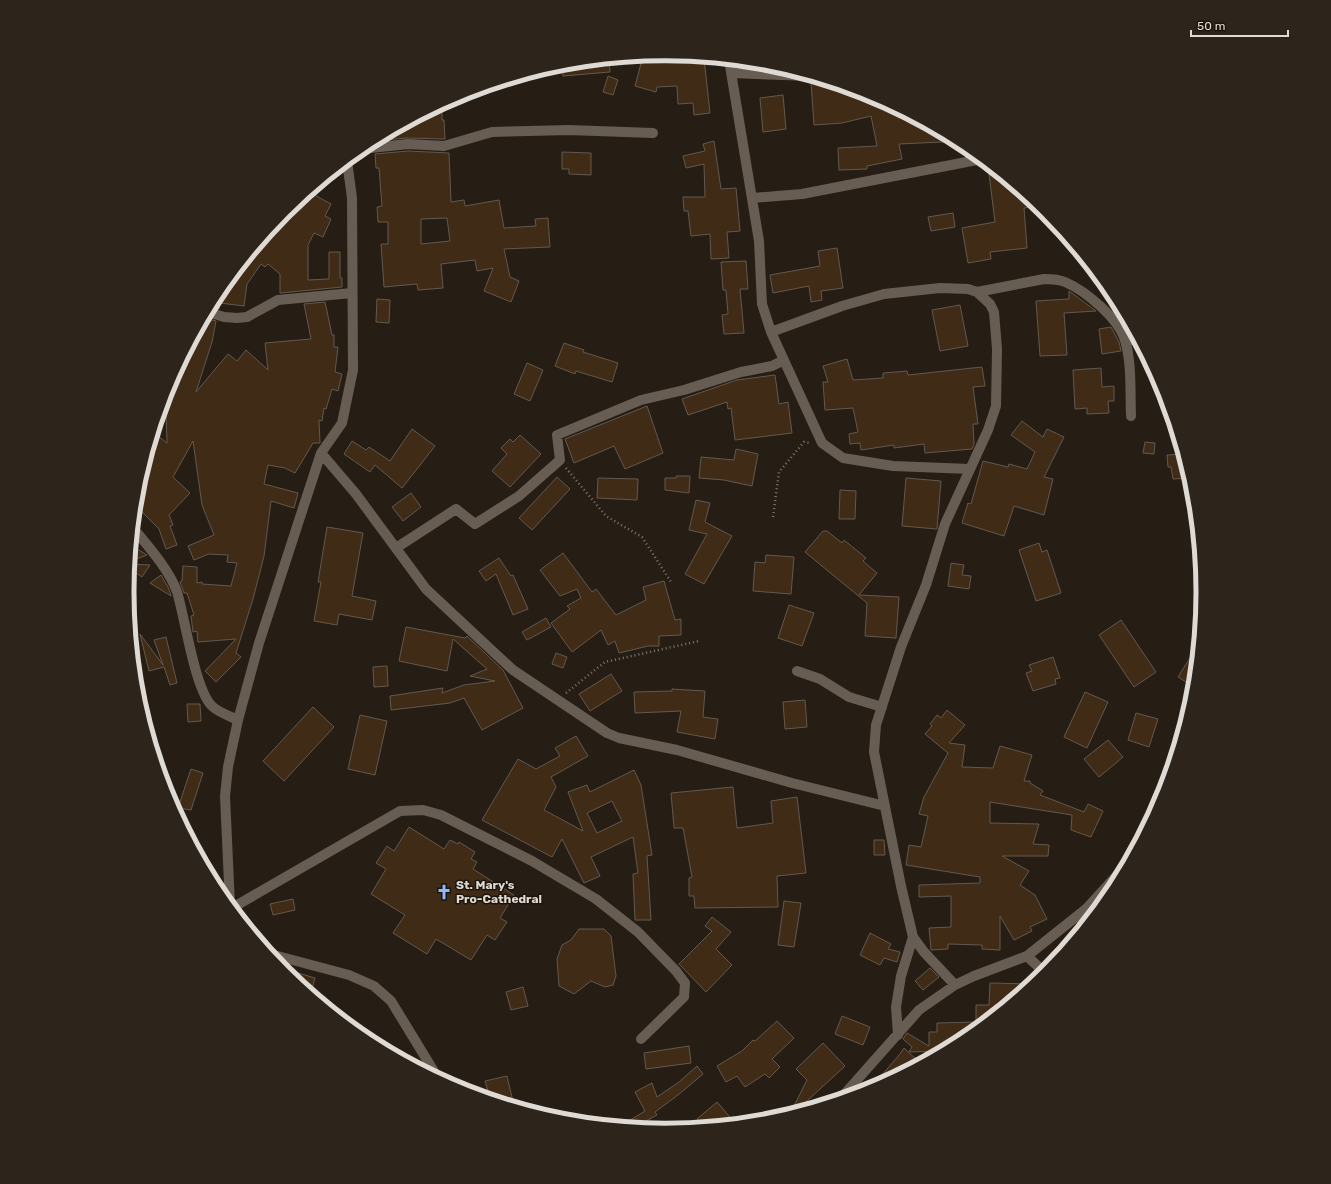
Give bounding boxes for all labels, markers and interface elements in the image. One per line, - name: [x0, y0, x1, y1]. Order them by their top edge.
- scale bar: [1191, 12, 1288, 38]
- text: 50 m: [1197, 19, 1225, 33]
- place label: St. Mary's Pro-Cathedral: [456, 878, 542, 906]
- church icon: St. Mary's Pro-Cathedral: [435, 883, 453, 901]

